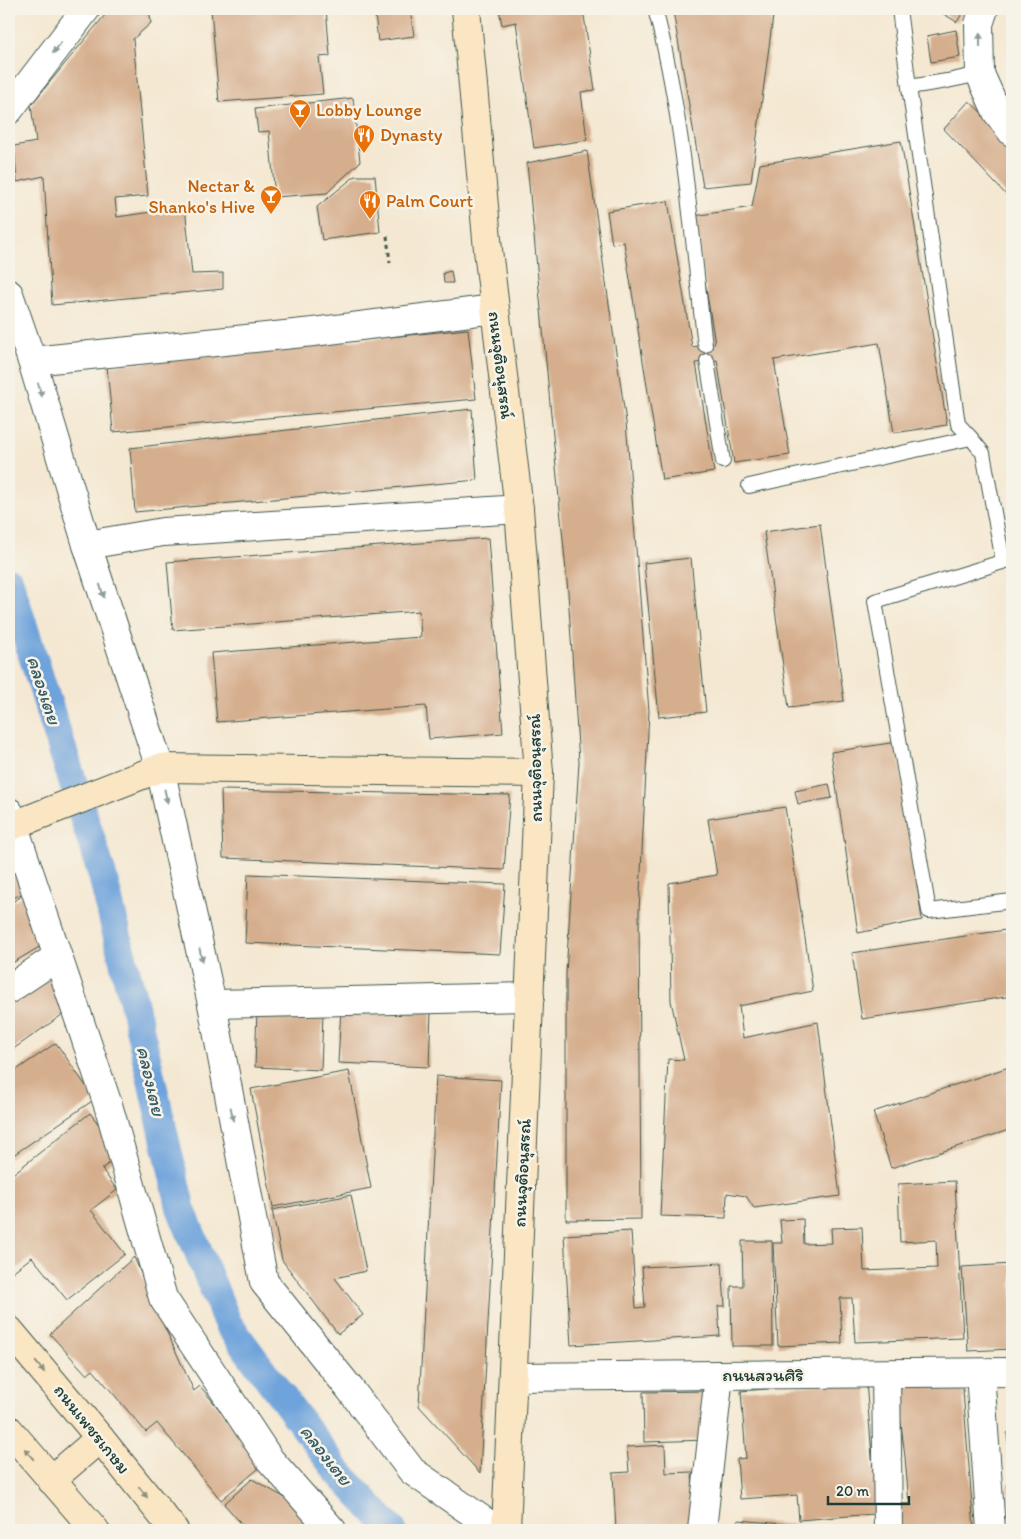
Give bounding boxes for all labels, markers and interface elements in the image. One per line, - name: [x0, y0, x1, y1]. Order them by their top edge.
- one-way arrow: [975, 32, 983, 48]
- one-way arrow: [51, 41, 62, 54]
- bar icon: Lobby Lounge: [288, 98, 312, 129]
- place label: Lobby Lounge: [316, 99, 422, 121]
- restaurant icon: Dynasty: [352, 123, 376, 154]
- place label: Dynasty: [380, 124, 443, 146]
- place label: Nectar & Shanko's Hive: [148, 175, 255, 218]
- bar icon: Nectar & Shanko's Hive: [259, 184, 283, 215]
- restaurant icon: Palm Court: [358, 189, 382, 220]
- place label: Palm Court: [386, 190, 474, 212]
- street label: ถนนจุติอนุสรณ์: [483, 310, 519, 420]
- one-way arrow: [37, 383, 45, 398]
- one-way arrow: [99, 584, 107, 599]
- water label: คลองเตย: [22, 653, 66, 728]
- street label: ถนนจุติอนุสรณ์: [523, 714, 547, 822]
- one-way arrow: [162, 789, 170, 804]
- one-way arrow: [197, 947, 205, 963]
- water label: คลองเตย: [132, 1044, 170, 1119]
- one-way arrow: [229, 1107, 237, 1123]
- street label: ถนนจุติอนุสรณ์: [508, 1118, 536, 1228]
- one-way arrow: [35, 1360, 46, 1373]
- street label: ถนนสวนศิริ: [722, 1364, 804, 1386]
- street label: ถนนเพชรเกษม: [49, 1380, 135, 1478]
- water label: คลองเตย: [295, 1420, 358, 1491]
- one-way arrow: [23, 1448, 34, 1461]
- scale bar: [828, 1474, 910, 1506]
- text: 20 m: [836, 1482, 870, 1500]
- one-way arrow: [138, 1486, 149, 1499]

